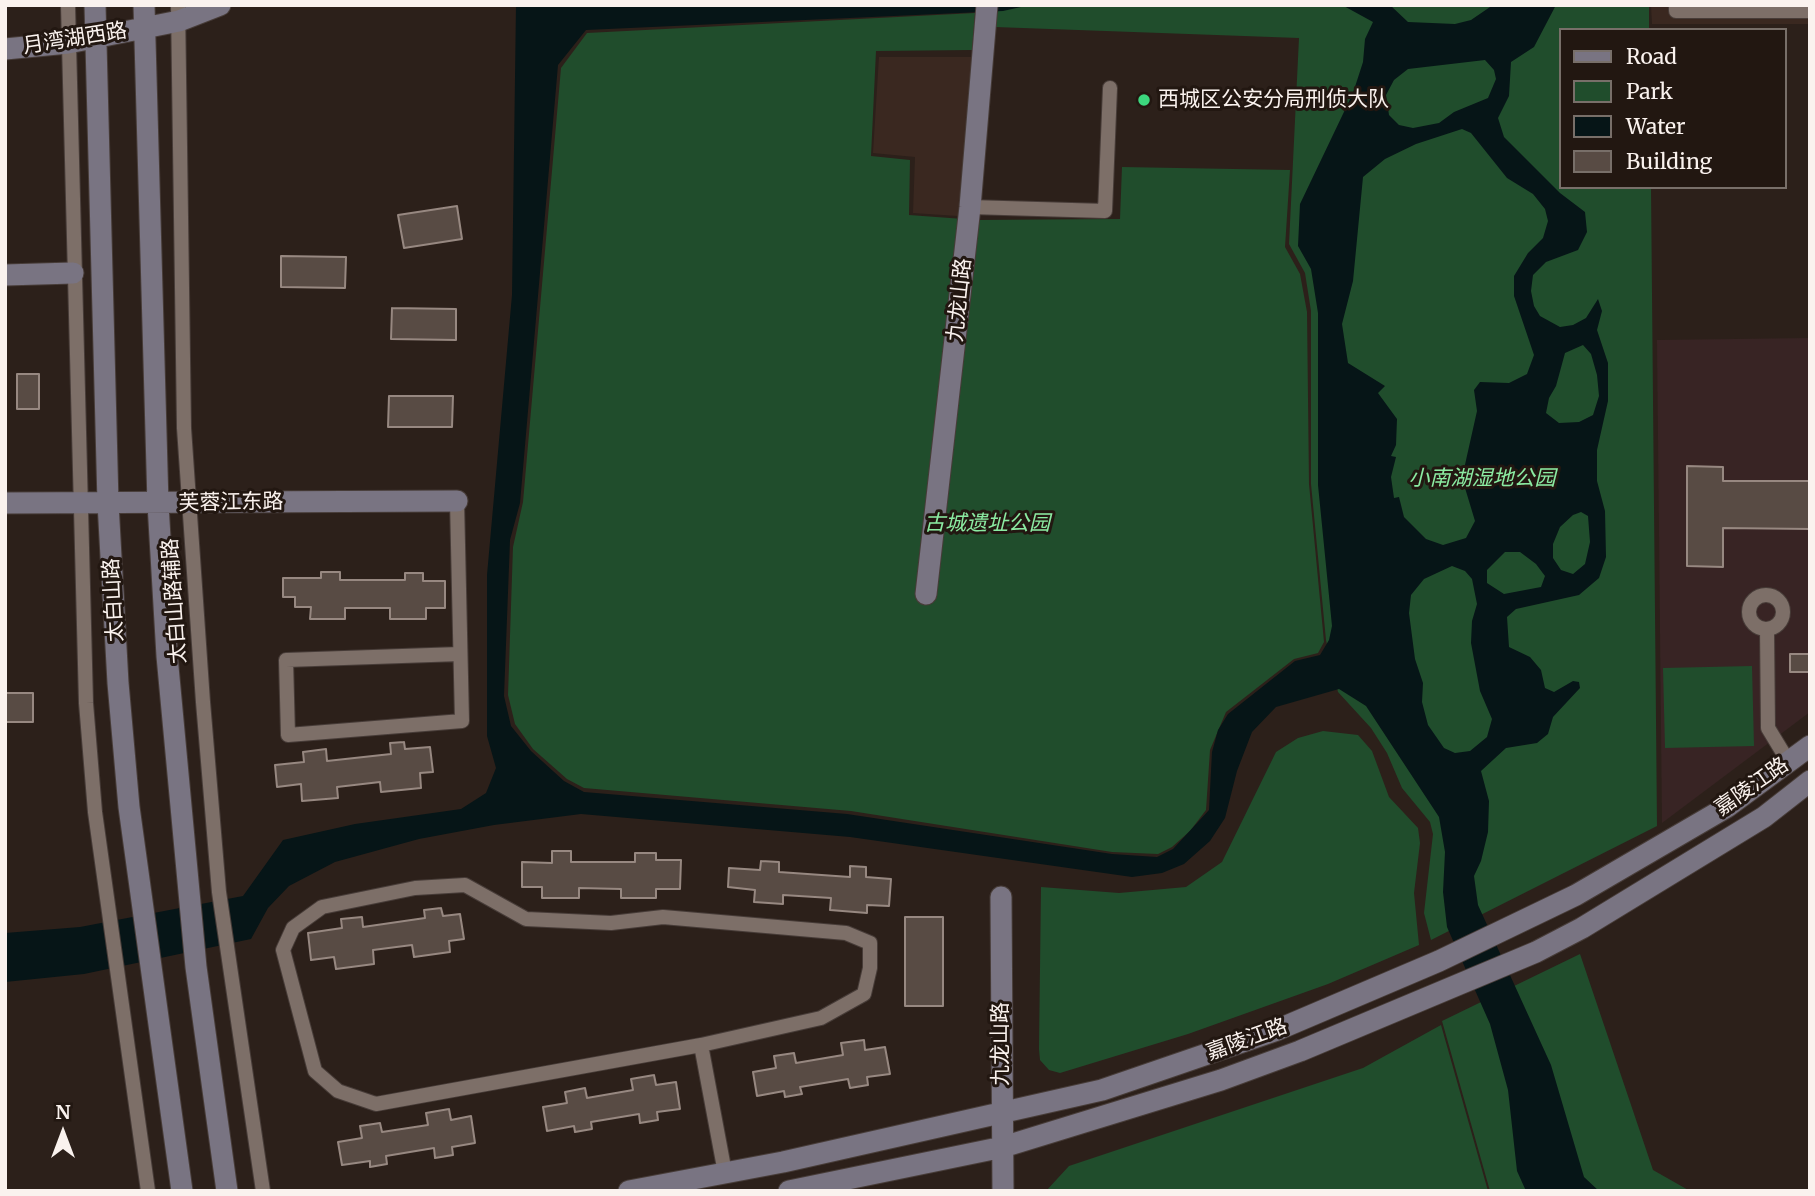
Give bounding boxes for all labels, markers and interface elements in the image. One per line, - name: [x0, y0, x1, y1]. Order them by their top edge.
- street label: 月湾湖西路: [21, 18, 129, 60]
- legend: [1560, 28, 1787, 189]
- text: Road: [1626, 43, 1677, 70]
- text: Park: [1626, 78, 1673, 105]
- place label: 西城区公安分局刑侦大队: [1158, 87, 1389, 113]
- marker: 西城区公安分局刑侦大队: [1136, 92, 1152, 108]
- text: Water: [1626, 113, 1685, 140]
- text: Building: [1626, 148, 1712, 175]
- street label: 九龙山路: [943, 257, 977, 343]
- park label: 小南湖湿地公园: [1409, 466, 1555, 492]
- street label: 芙蓉江东路: [178, 489, 284, 517]
- park label: 古城遗址公园: [924, 511, 1050, 537]
- street label: 太白山路辅路: [158, 537, 192, 665]
- street label: 太白山路: [99, 557, 129, 643]
- street label: 嘉陵江路: [1710, 753, 1794, 821]
- street label: 九龙山路: [988, 1002, 1014, 1086]
- street label: 嘉陵江路: [1203, 1014, 1291, 1066]
- north arrow: [28, 1098, 98, 1168]
- text: N: [55, 1100, 71, 1124]

